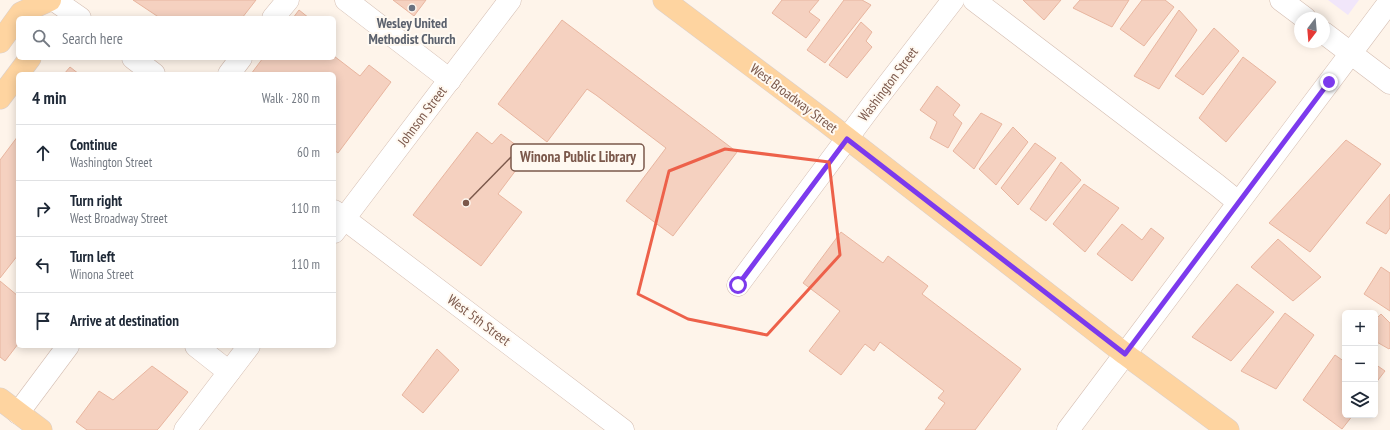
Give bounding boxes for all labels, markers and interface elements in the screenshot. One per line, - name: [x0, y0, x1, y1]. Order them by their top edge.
- marker: Wesley United Methodist Church: [407, 3, 417, 13]
- north arrow: [1294, 12, 1330, 48]
- place label: Wesley United Methodist Church: [368, 14, 456, 48]
- search box: [16, 16, 336, 60]
- icon: search: [30, 27, 52, 49]
- text: Search here: [62, 29, 123, 48]
- street label: Washington Street: [854, 43, 922, 125]
- street label: West Broadway Street: [747, 59, 841, 137]
- route end: [1320, 73, 1338, 91]
- street label: Johnson Street: [393, 82, 451, 150]
- text: 4 min: [32, 87, 66, 109]
- text: Walk · 280 m: [262, 90, 320, 107]
- text: Continue: [70, 135, 117, 154]
- icon: ahead: [32, 142, 54, 164]
- text: 60 m: [297, 144, 320, 161]
- callout: Winona Public Library: [511, 144, 644, 171]
- text: Winona Public Library: [519, 147, 637, 166]
- text: Washington Street: [70, 154, 152, 171]
- text: Turn right: [70, 191, 122, 210]
- icon: right: [32, 198, 54, 220]
- text: 110 m: [291, 200, 320, 217]
- text: West Broadway Street: [70, 210, 168, 227]
- text: Turn left: [70, 247, 115, 266]
- icon: left: [32, 254, 54, 276]
- text: 110 m: [291, 256, 320, 273]
- text: Winona Street: [70, 266, 133, 283]
- route start: [729, 276, 747, 294]
- street label: West 5th Street: [444, 290, 514, 350]
- icon: arrive: [32, 310, 54, 332]
- map controls: [1342, 310, 1378, 418]
- button: +: [1342, 310, 1378, 346]
- text: Arrive at destination: [70, 311, 179, 330]
- button: −: [1342, 346, 1378, 382]
- button: layers: [1342, 382, 1378, 418]

